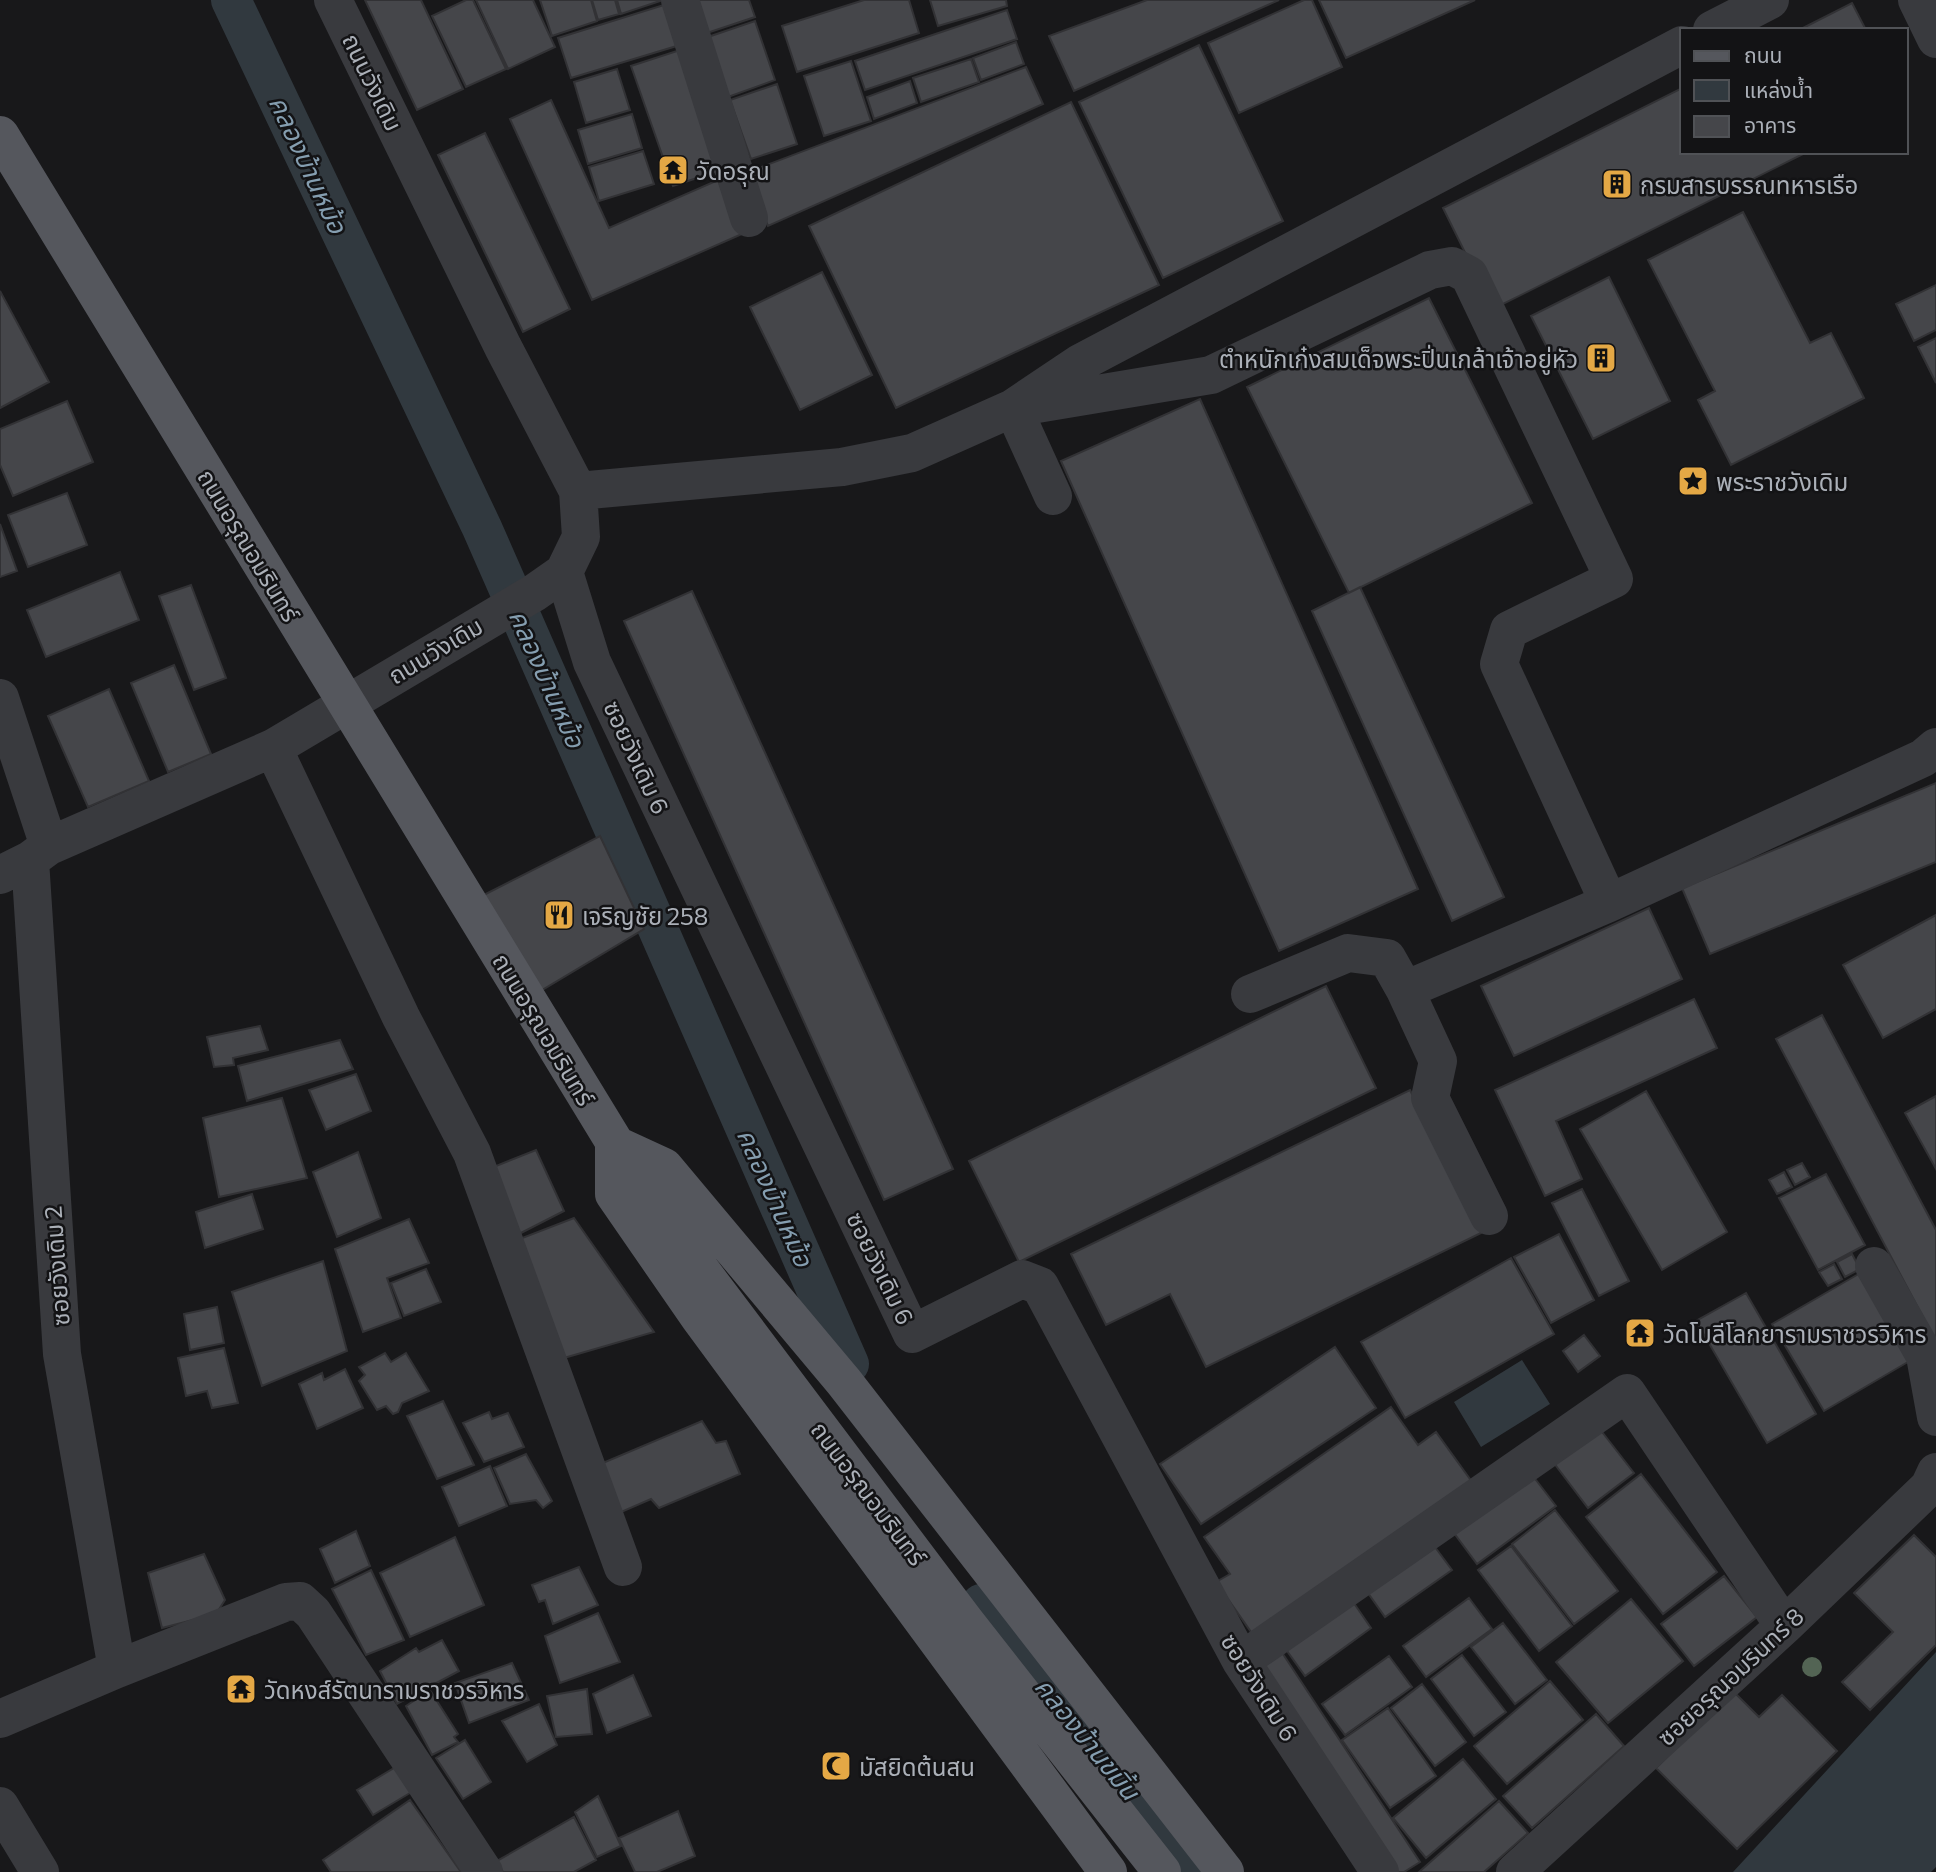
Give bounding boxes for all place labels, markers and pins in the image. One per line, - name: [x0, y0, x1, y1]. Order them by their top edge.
- temple icon: วัดอรุณ: [656, 153, 690, 187]
- place label: วัดอรุณ: [696, 156, 770, 187]
- building icon: กรมสารบรรณทหารเรือ: [1600, 167, 1634, 201]
- place label: กรมสารบรรณทหารเรือ: [1640, 170, 1858, 199]
- building icon: ตำหนักเก๋งสมเด็จพระปิ่นเกล้าเจ้าอยู่หัว: [1584, 341, 1618, 375]
- place label: ตำหนักเก๋งสมเด็จพระปิ่นเกล้าเจ้าอยู่หัว: [1219, 344, 1578, 375]
- place icon: พระราชวังเดิม: [1676, 464, 1710, 498]
- place label: พระราชวังเดิม: [1716, 467, 1848, 496]
- restaurant icon: เจริญชัย 258: [542, 898, 576, 932]
- place label: เจริญชัย 258: [582, 901, 708, 930]
- temple icon: วัดโมลีโลกยารามราชวรวิหาร: [1623, 1316, 1657, 1350]
- place label: วัดโมลีโลกยารามราชวรวิหาร: [1663, 1319, 1926, 1348]
- temple icon: วัดหงส์รัตนารามราชวรวิหาร: [224, 1672, 258, 1706]
- place label: วัดหงส์รัตนารามราชวรวิหาร: [264, 1675, 524, 1704]
- mosque icon: มัสยิดต้นสน: [819, 1749, 853, 1783]
- place label: มัสยิดต้นสน: [859, 1752, 975, 1781]

